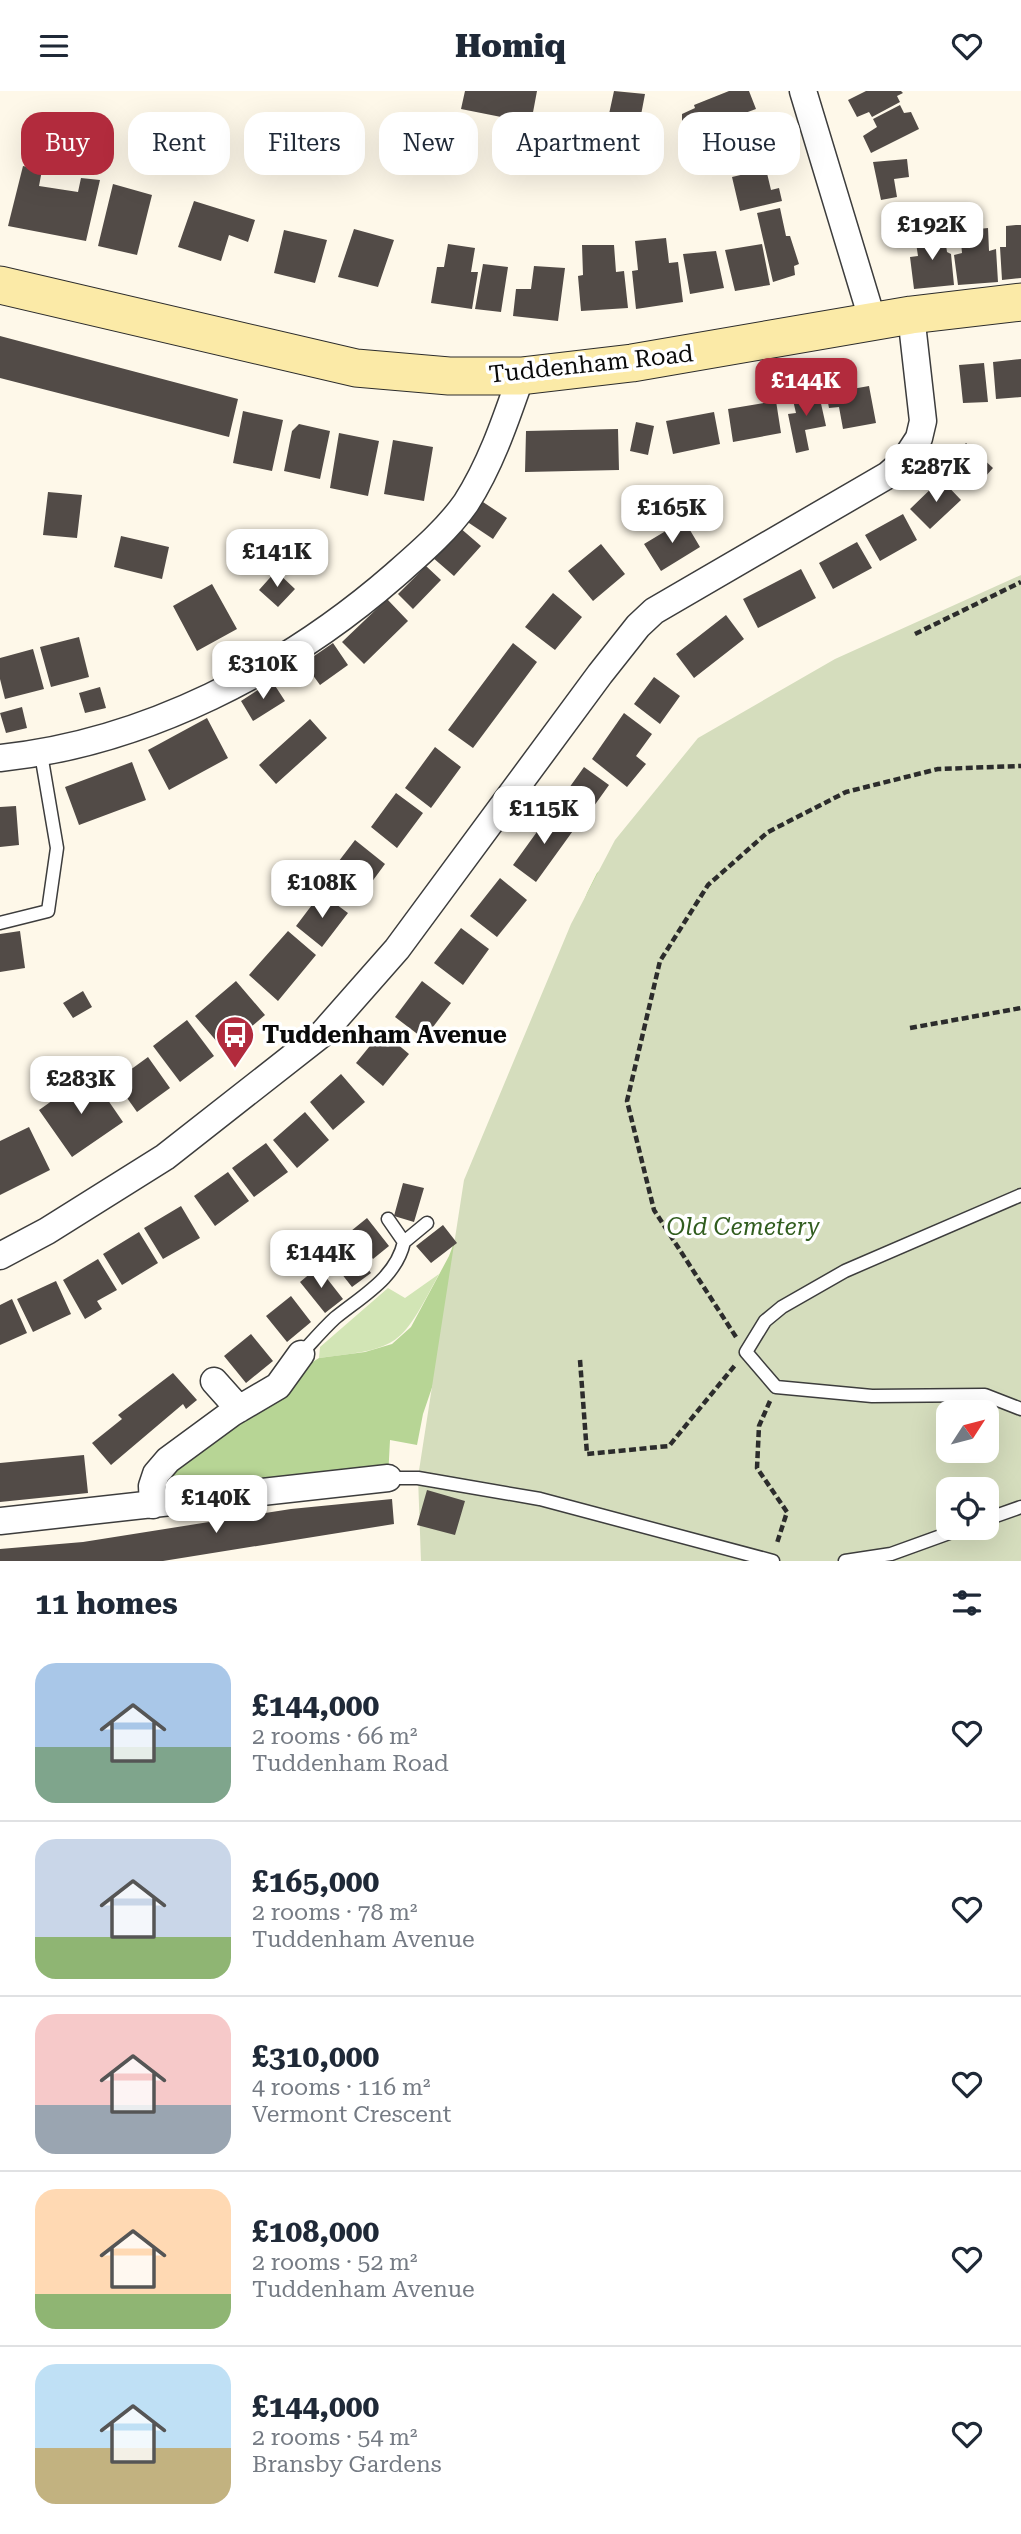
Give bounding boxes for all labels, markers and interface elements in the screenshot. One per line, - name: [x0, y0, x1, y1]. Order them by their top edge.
- icon: menu: [35, 27, 73, 65]
- text: Homiq: [455, 27, 566, 65]
- icon: heart: [948, 27, 986, 65]
- chip: Buy: [21, 112, 114, 175]
- chip: Rent: [128, 112, 230, 175]
- chip: Filters: [244, 112, 365, 175]
- chip: New: [379, 112, 478, 175]
- chip: Apartment: [492, 112, 664, 175]
- chip: House: [678, 112, 800, 175]
- pin: £192K: [883, 202, 981, 262]
- text: £192K: [897, 211, 967, 238]
- street label: Tuddenham Road: [487, 339, 695, 389]
- pin: £144K: [757, 359, 855, 418]
- text: £144K: [771, 367, 841, 394]
- pin: £287K: [887, 445, 985, 504]
- text: £287K: [901, 453, 971, 480]
- pin: £165K: [623, 485, 721, 545]
- text: £165K: [637, 494, 707, 521]
- pin: £141K: [228, 529, 326, 589]
- text: £141K: [242, 538, 312, 565]
- pin: £310K: [214, 641, 312, 701]
- text: £310K: [228, 650, 298, 677]
- pin: £115K: [495, 787, 593, 846]
- text: £115K: [509, 795, 579, 822]
- pin: £108K: [273, 861, 371, 920]
- text: £108K: [287, 869, 357, 896]
- bus stop icon: Tuddenham Avenue: [214, 1014, 256, 1069]
- place label: Tuddenham Avenue: [262, 1021, 507, 1049]
- pin: £283K: [32, 1056, 130, 1116]
- text: £283K: [46, 1065, 116, 1092]
- park label: Old Cemetery: [667, 1213, 820, 1241]
- pin: £144K: [272, 1231, 370, 1290]
- text: £144K: [286, 1239, 356, 1266]
- north arrow: [936, 1400, 999, 1463]
- map controls: [936, 1400, 999, 1540]
- pin: £140K: [167, 1475, 265, 1535]
- button: locate: [936, 1477, 999, 1540]
- text: £140K: [181, 1484, 251, 1511]
- icon: filters: [948, 1584, 986, 1622]
- text: 11 homes: [35, 1586, 178, 1621]
- text: £144,000: [252, 1688, 379, 1723]
- icon: home: [91, 1691, 175, 1775]
- icon: heart: [948, 1714, 986, 1752]
- text: 2 rooms · 66 m²: [252, 1723, 418, 1750]
- text: Tuddenham Road: [252, 1750, 449, 1777]
- text: £165,000: [252, 1864, 379, 1899]
- icon: home: [91, 1867, 175, 1951]
- icon: heart: [948, 1890, 986, 1928]
- text: 2 rooms · 78 m²: [252, 1899, 418, 1926]
- text: Tuddenham Avenue: [252, 1926, 475, 1953]
- text: £310,000: [252, 2039, 379, 2074]
- icon: home: [91, 2042, 175, 2126]
- icon: heart: [948, 2065, 986, 2103]
- text: 4 rooms · 116 m²: [252, 2074, 430, 2101]
- text: Vermont Crescent: [252, 2101, 451, 2128]
- text: £108,000: [252, 2214, 379, 2249]
- icon: home: [91, 2217, 175, 2301]
- icon: heart: [948, 2240, 986, 2278]
- text: 2 rooms · 52 m²: [252, 2249, 418, 2276]
- text: Tuddenham Avenue: [252, 2276, 475, 2303]
- text: £144,000: [252, 2389, 379, 2424]
- icon: home: [91, 2392, 175, 2476]
- icon: heart: [948, 2415, 986, 2453]
- text: 2 rooms · 54 m²: [252, 2424, 418, 2451]
- text: Bransby Gardens: [252, 2451, 442, 2478]

